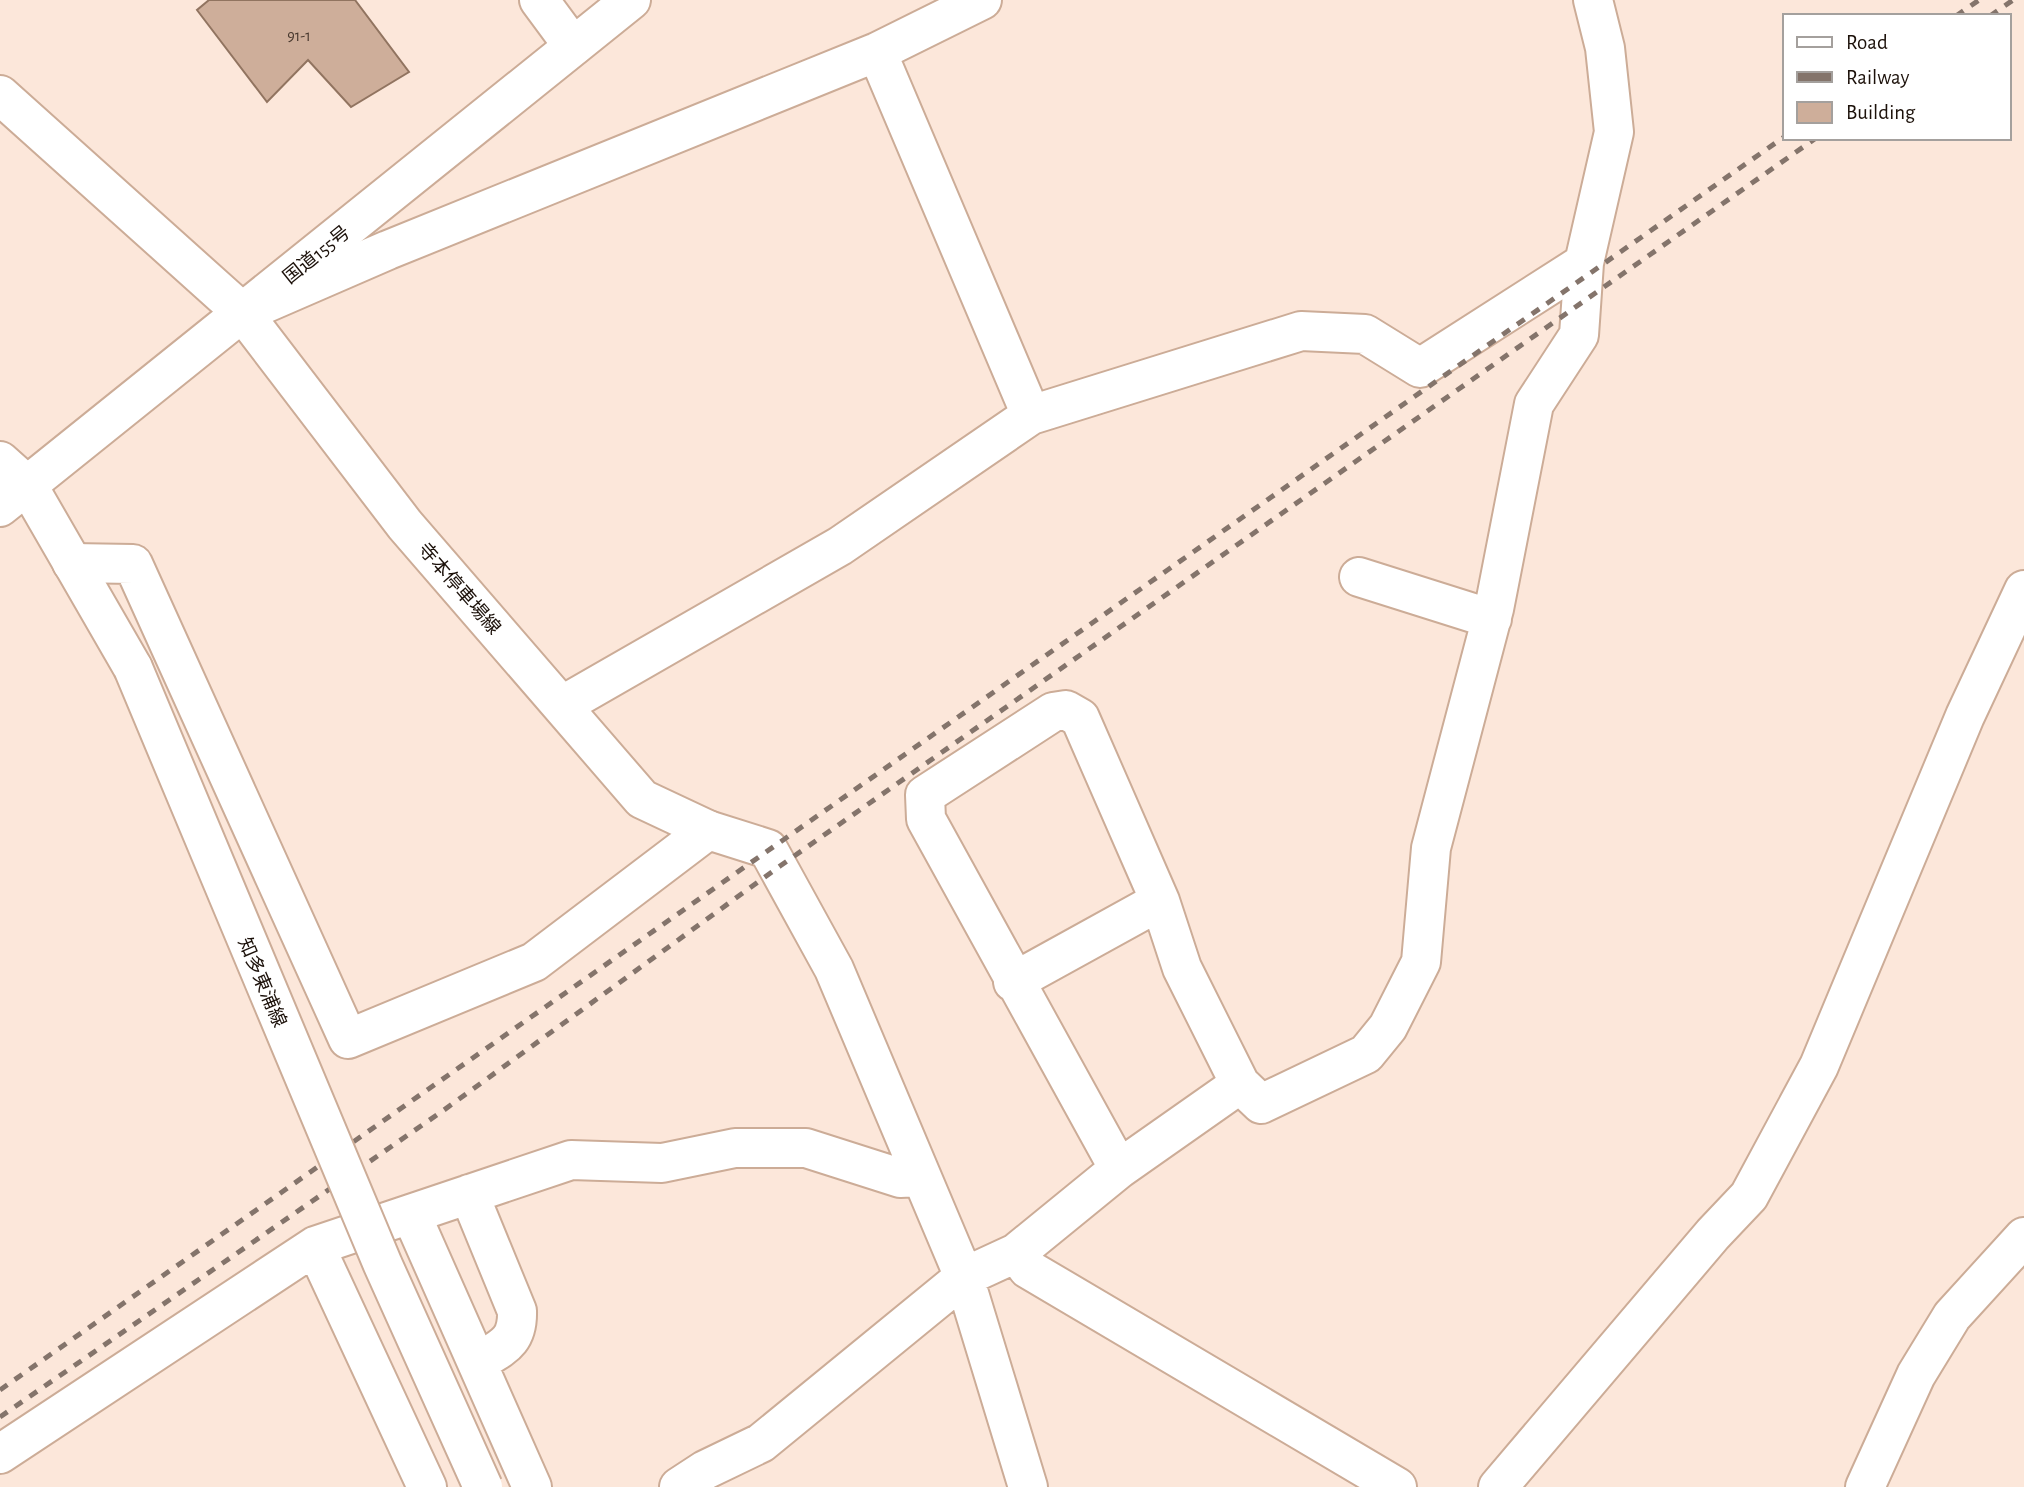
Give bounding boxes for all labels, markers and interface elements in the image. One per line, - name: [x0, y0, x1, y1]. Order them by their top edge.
- legend: [1783, 14, 2010, 140]
- house number: 91-1: [287, 28, 311, 44]
- text: Road: [1846, 32, 1888, 53]
- text: Railway: [1846, 67, 1909, 88]
- text: Building: [1846, 102, 1916, 123]
- street label: 国道155号: [279, 222, 354, 288]
- street label: 寺本停車場線: [414, 539, 504, 638]
- street label: 知多東浦線: [234, 935, 290, 1030]

